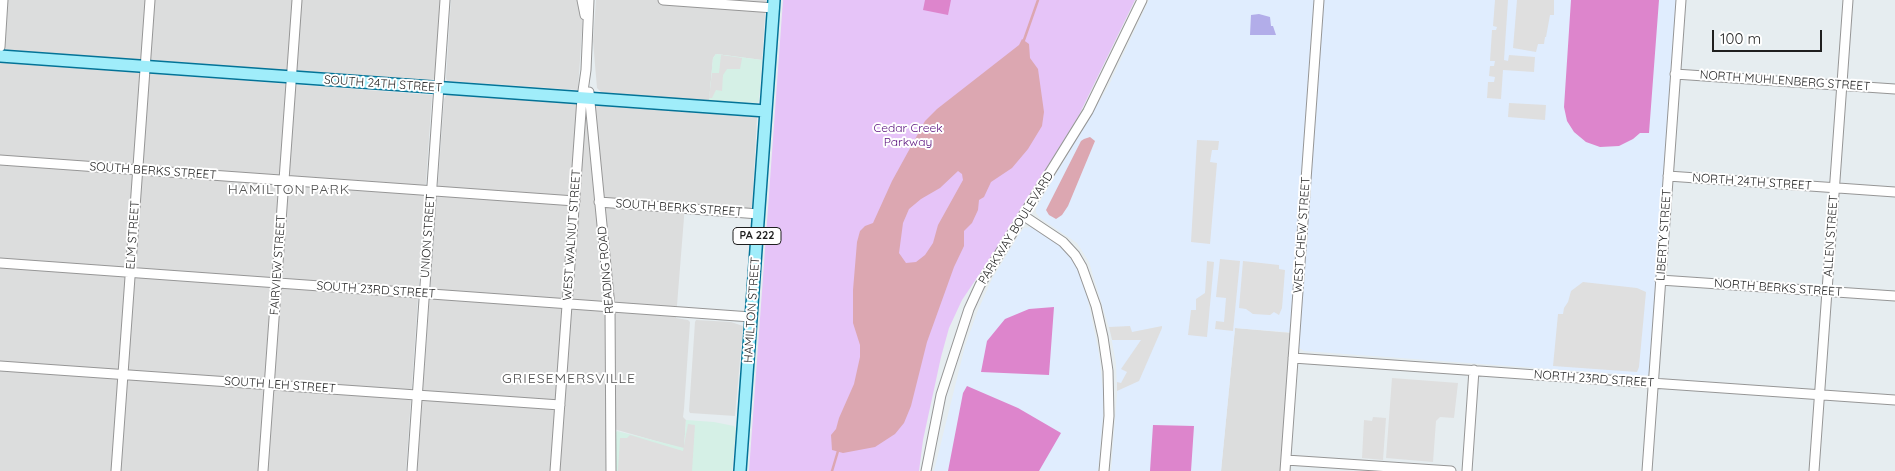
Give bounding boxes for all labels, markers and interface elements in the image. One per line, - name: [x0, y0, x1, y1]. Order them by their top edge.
- scale bar: [1715, 20, 1825, 52]
- text: 100 m: [1720, 29, 1761, 48]
- street label: NORTH MUHLENBERG STREET: [1699, 68, 1871, 94]
- street label: SOUTH 24TH STREET: [323, 73, 443, 95]
- park label: Cedar Creek Parkway: [873, 121, 943, 149]
- street label: SOUTH BERKS STREET: [89, 159, 217, 183]
- street label: WEST WALNUT STREET: [560, 169, 584, 301]
- street label: PARKWAY BOULEVARD: [975, 169, 1057, 287]
- street label: NORTH 24TH STREET: [1692, 171, 1812, 193]
- street label: WEST CHEW STREET: [1291, 176, 1313, 294]
- district label: HAMILTON PARK: [226, 182, 352, 198]
- street label: LIBERTY STREET: [1654, 189, 1674, 281]
- street label: UNION STREET: [418, 193, 438, 279]
- street label: ALLEN STREET: [1821, 194, 1841, 278]
- street label: SOUTH BERKS STREET: [615, 196, 743, 220]
- street label: ELM STREET: [123, 200, 143, 270]
- street label: FAIRVIEW STREET: [267, 214, 289, 316]
- street label: READING ROAD: [595, 226, 617, 314]
- road number: PA 222: [733, 228, 781, 245]
- street label: HAMILTON STREET: [741, 257, 763, 363]
- street label: NORTH BERKS STREET: [1713, 276, 1843, 300]
- street label: SOUTH 23RD STREET: [316, 279, 436, 301]
- street label: NORTH 23RD STREET: [1533, 368, 1655, 390]
- district label: GRIESEMERSVILLE: [500, 371, 638, 387]
- street label: SOUTH LEH STREET: [224, 374, 336, 396]

